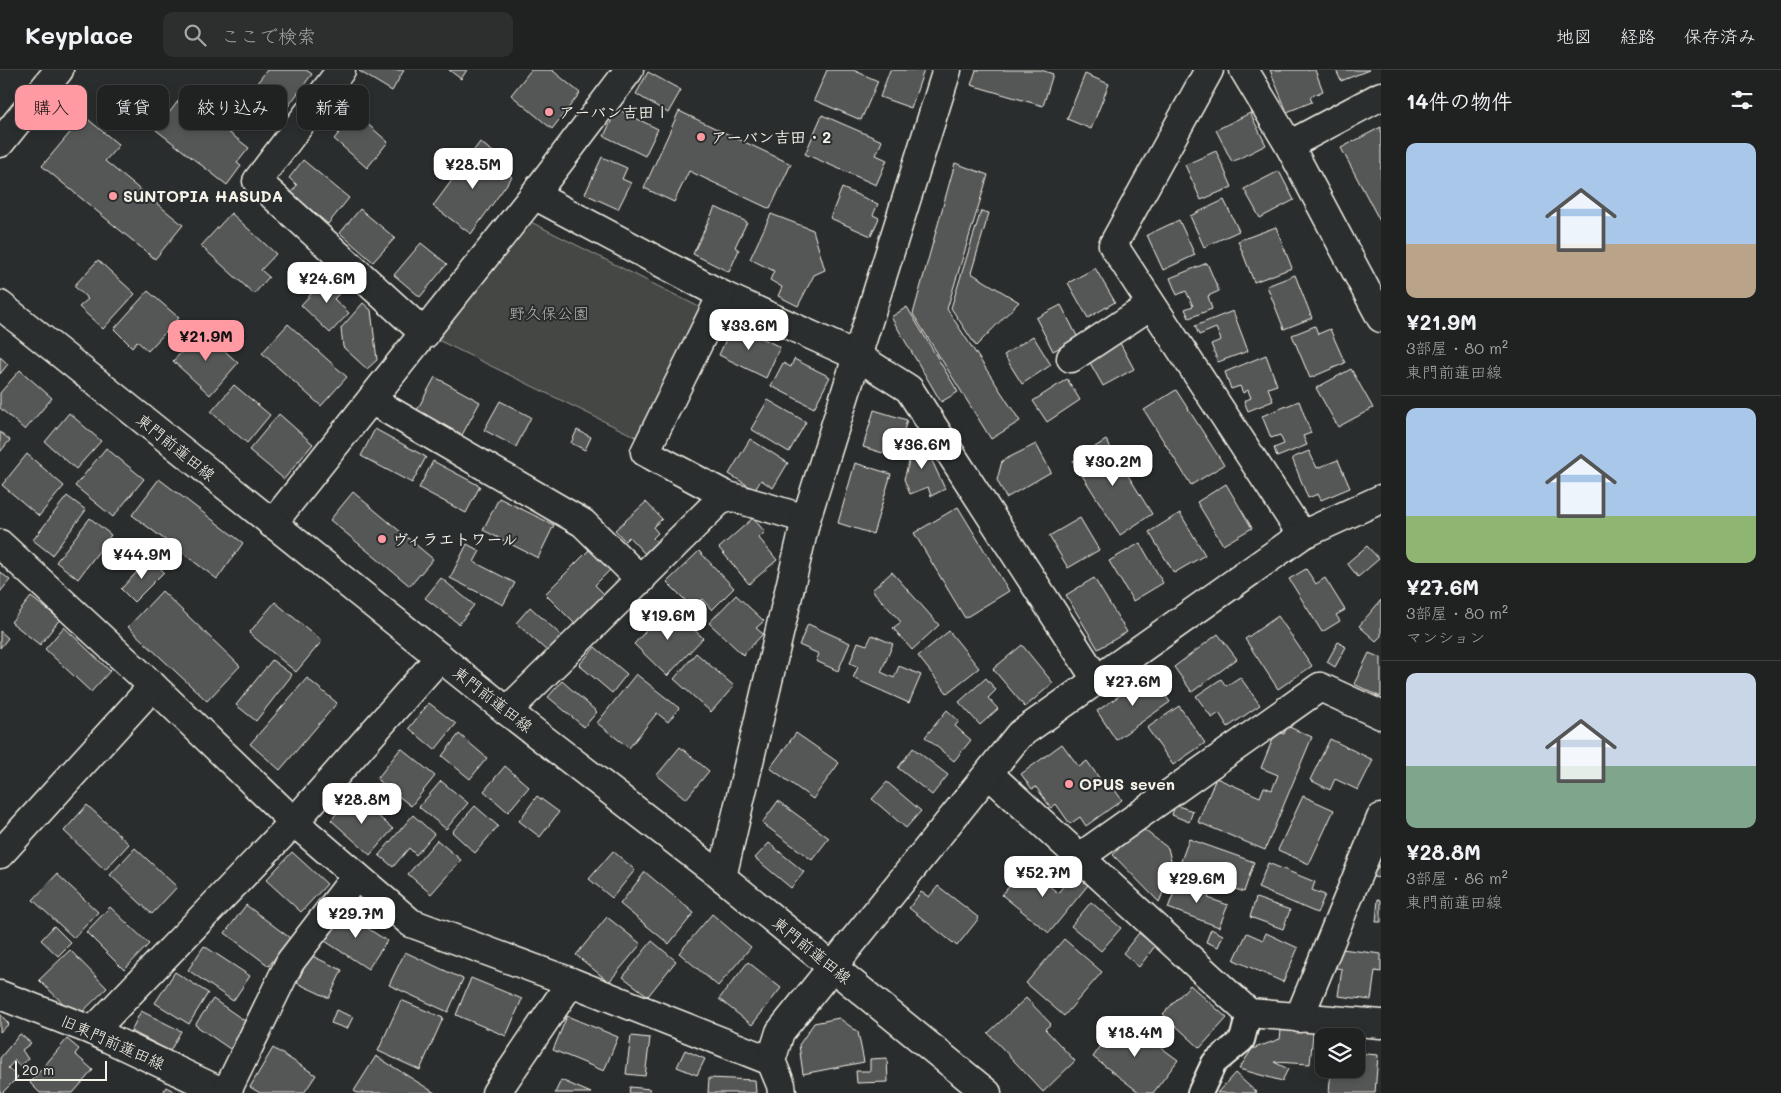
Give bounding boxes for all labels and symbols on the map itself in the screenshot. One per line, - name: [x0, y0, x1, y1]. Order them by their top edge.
- place label: アーバン吉田Ⅰ: [559, 101, 670, 122]
- marker: アーバン吉田Ⅰ: [543, 106, 555, 118]
- place label: アーバン吉田・2: [711, 126, 831, 147]
- marker: アーバン吉田・2: [695, 131, 707, 143]
- pin: ¥28.5M: [432, 148, 514, 190]
- place label: SUNTOPIA HASUDA: [123, 185, 283, 206]
- marker: SUNTOPIA HASUDA: [107, 190, 119, 202]
- pin: ¥24.6M: [286, 262, 368, 304]
- park label: 野久保公園: [509, 302, 589, 323]
- pin: ¥33.6M: [708, 308, 790, 351]
- pin: ¥21.9M: [165, 320, 247, 362]
- street label: 東門前蓮田線: [132, 408, 220, 485]
- pin: ¥36.6M: [881, 428, 963, 470]
- pin: ¥30.2M: [1072, 444, 1154, 487]
- place label: ヴィラエトワール: [392, 528, 518, 549]
- marker: ヴィラエトワール: [376, 533, 388, 545]
- pin: ¥44.9M: [101, 538, 183, 580]
- pin: ¥19.6M: [627, 598, 709, 641]
- street label: 東門前蓮田線: [449, 661, 538, 736]
- pin: ¥27.6M: [1092, 664, 1174, 707]
- place label: OPUS seven: [1079, 773, 1175, 794]
- marker: OPUS seven: [1063, 778, 1075, 790]
- pin: ¥28.8M: [321, 782, 403, 825]
- pin: ¥52.7M: [1002, 856, 1084, 898]
- pin: ¥29.6M: [1156, 862, 1238, 904]
- pin: ¥29.7M: [315, 896, 397, 939]
- street label: 東門前蓮田線: [768, 911, 856, 988]
- street label: 旧東門前蓮田線: [58, 1009, 169, 1074]
- pin: ¥18.4M: [1094, 1016, 1176, 1058]
- scale bar: [15, 1058, 108, 1081]

